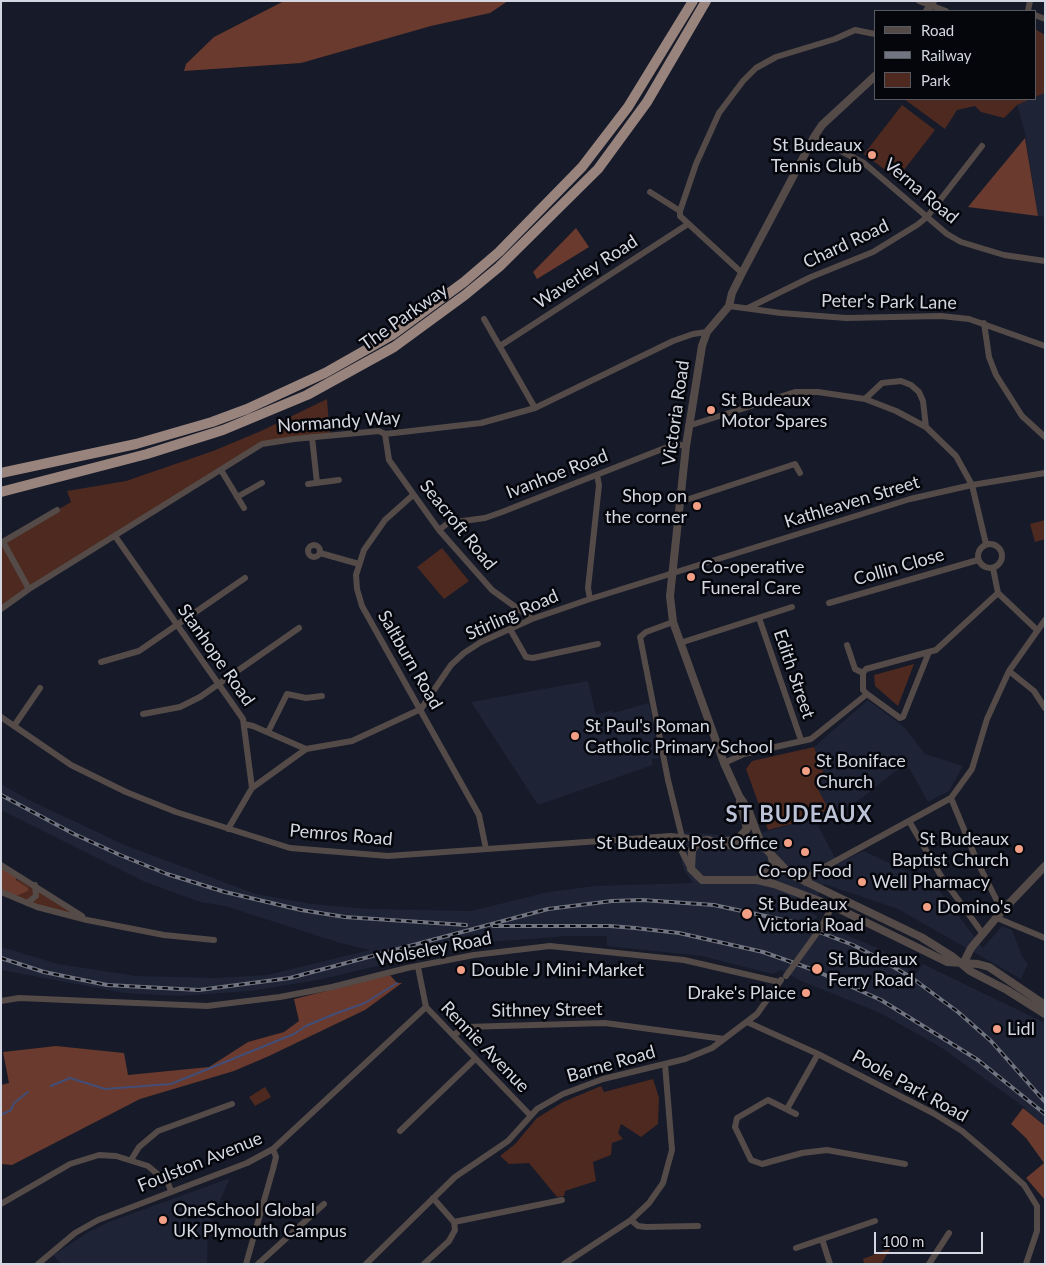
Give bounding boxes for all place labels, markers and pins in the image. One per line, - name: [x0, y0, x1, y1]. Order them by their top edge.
- place label: St Budeaux Tennis Club: [771, 134, 862, 176]
- marker: St Budeaux Tennis Club: [866, 149, 878, 161]
- place label: St Budeaux Motor Spares: [721, 389, 827, 432]
- marker: St Budeaux Motor Spares: [705, 404, 717, 416]
- place label: Shop on the corner: [605, 485, 687, 528]
- marker: Shop on the corner: [691, 500, 703, 512]
- place label: Co-operative Funeral Care: [701, 556, 804, 598]
- marker: Co-operative Funeral Care: [685, 571, 697, 583]
- place label: St Paul's Roman Catholic Primary School: [585, 715, 773, 758]
- marker: St Paul's Roman Catholic Primary School: [569, 730, 581, 742]
- place label: St Boniface Church: [816, 750, 906, 792]
- marker: St Boniface Church: [800, 765, 812, 777]
- place label: St Budeaux Baptist Church: [892, 828, 1009, 871]
- place label: St Budeaux Post Office: [596, 832, 778, 854]
- marker: St Budeaux Post Office: [782, 837, 794, 849]
- marker: St Budeaux Baptist Church: [1013, 843, 1025, 855]
- marker: Co-op Food: [799, 846, 811, 858]
- place label: Co-op Food: [758, 860, 852, 882]
- place label: Well Pharmacy: [872, 871, 990, 893]
- marker: Well Pharmacy: [856, 876, 868, 888]
- place label: St Budeaux Victoria Road: [758, 893, 864, 936]
- place label: Domino's: [937, 896, 1011, 918]
- marker: Domino's: [921, 901, 933, 913]
- marker: St Budeaux Victoria Road: [740, 907, 754, 921]
- place label: St Budeaux Ferry Road: [828, 948, 917, 991]
- place label: Double J Mini-Market: [471, 959, 644, 981]
- marker: St Budeaux Ferry Road: [810, 962, 824, 976]
- marker: Double J Mini-Market: [455, 964, 467, 976]
- place label: Drake's Plaice: [687, 982, 796, 1004]
- marker: Drake's Plaice: [800, 987, 812, 999]
- place label: Lidl: [1007, 1018, 1035, 1040]
- marker: Lidl: [991, 1023, 1003, 1035]
- place label: OneSchool Global UK Plymouth Campus: [173, 1199, 347, 1242]
- marker: OneSchool Global UK Plymouth Campus: [157, 1214, 169, 1226]

